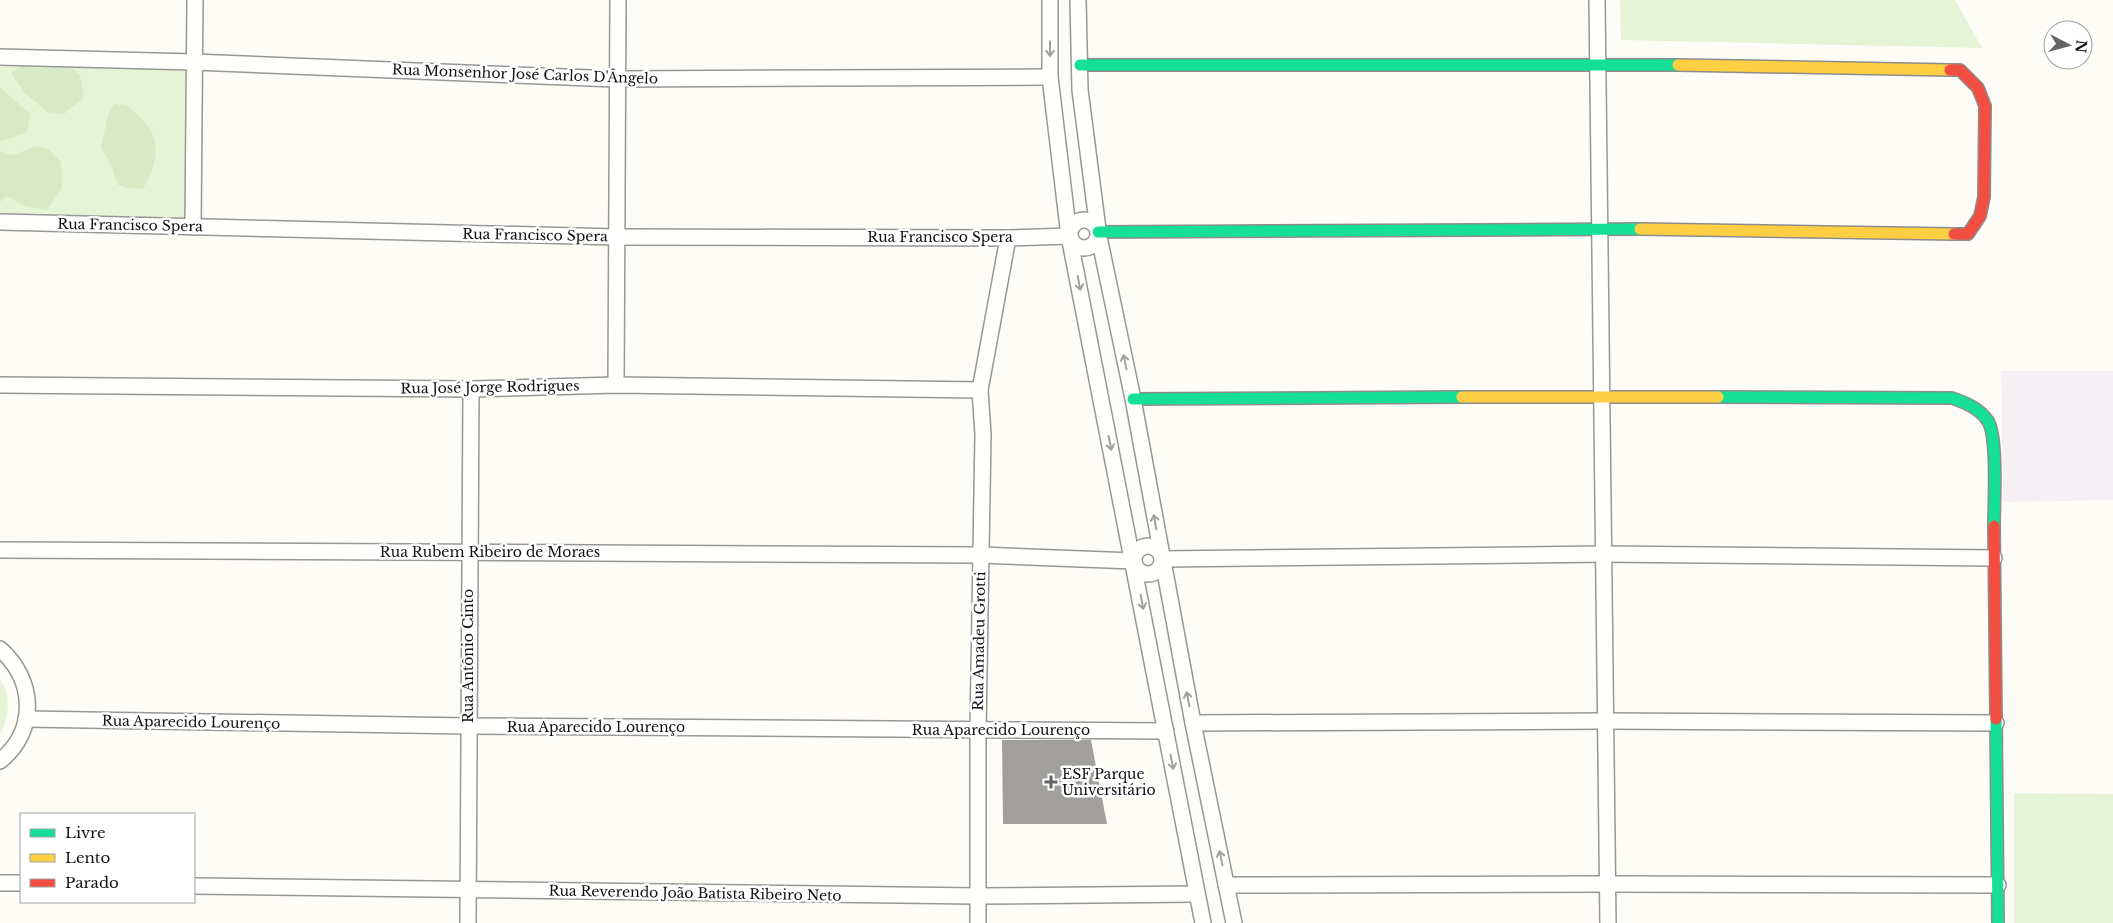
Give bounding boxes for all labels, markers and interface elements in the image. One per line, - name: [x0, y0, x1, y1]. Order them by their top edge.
- north arrow: [2043, 20, 2093, 70]
- text: N: [2071, 39, 2091, 54]
- one-way arrow: [1045, 40, 1055, 56]
- street label: Rua Monsenhor José Carlos D'Ângelo: [392, 59, 658, 88]
- street label: Rua Francisco Spera: [57, 215, 203, 235]
- street label: Rua Francisco Spera: [462, 225, 608, 245]
- street label: Rua Francisco Spera: [867, 228, 1013, 246]
- one-way arrow: [1074, 275, 1084, 291]
- one-way arrow: [1120, 355, 1129, 371]
- street label: Rua José Jorge Rodrigues: [400, 376, 580, 398]
- one-way arrow: [1106, 434, 1116, 450]
- one-way arrow: [1150, 514, 1160, 530]
- street label: Rua Rubem Ribeiro de Moraes: [380, 543, 600, 561]
- street label: Rua Amadeu Grotti: [969, 571, 989, 711]
- street label: Rua Antônio Cinto: [459, 589, 477, 723]
- one-way arrow: [1138, 594, 1147, 610]
- one-way arrow: [1183, 691, 1192, 707]
- street label: Rua Aparecido Lourenço: [102, 711, 280, 733]
- street label: Rua Aparecido Lourenço: [507, 718, 685, 736]
- street label: Rua Aparecido Lourenço: [912, 721, 1090, 739]
- one-way arrow: [1168, 753, 1178, 769]
- place label: ESF Parque Universitário: [1062, 765, 1156, 799]
- marker: ESF Parque Universitário: [1044, 775, 1058, 789]
- legend: [20, 813, 195, 903]
- text: Livre: [65, 823, 106, 842]
- text: Lento: [65, 848, 111, 867]
- one-way arrow: [1216, 850, 1225, 866]
- text: Parado: [65, 873, 119, 892]
- street label: Rua Reverendo João Batista Ribeiro Neto: [548, 881, 842, 905]

